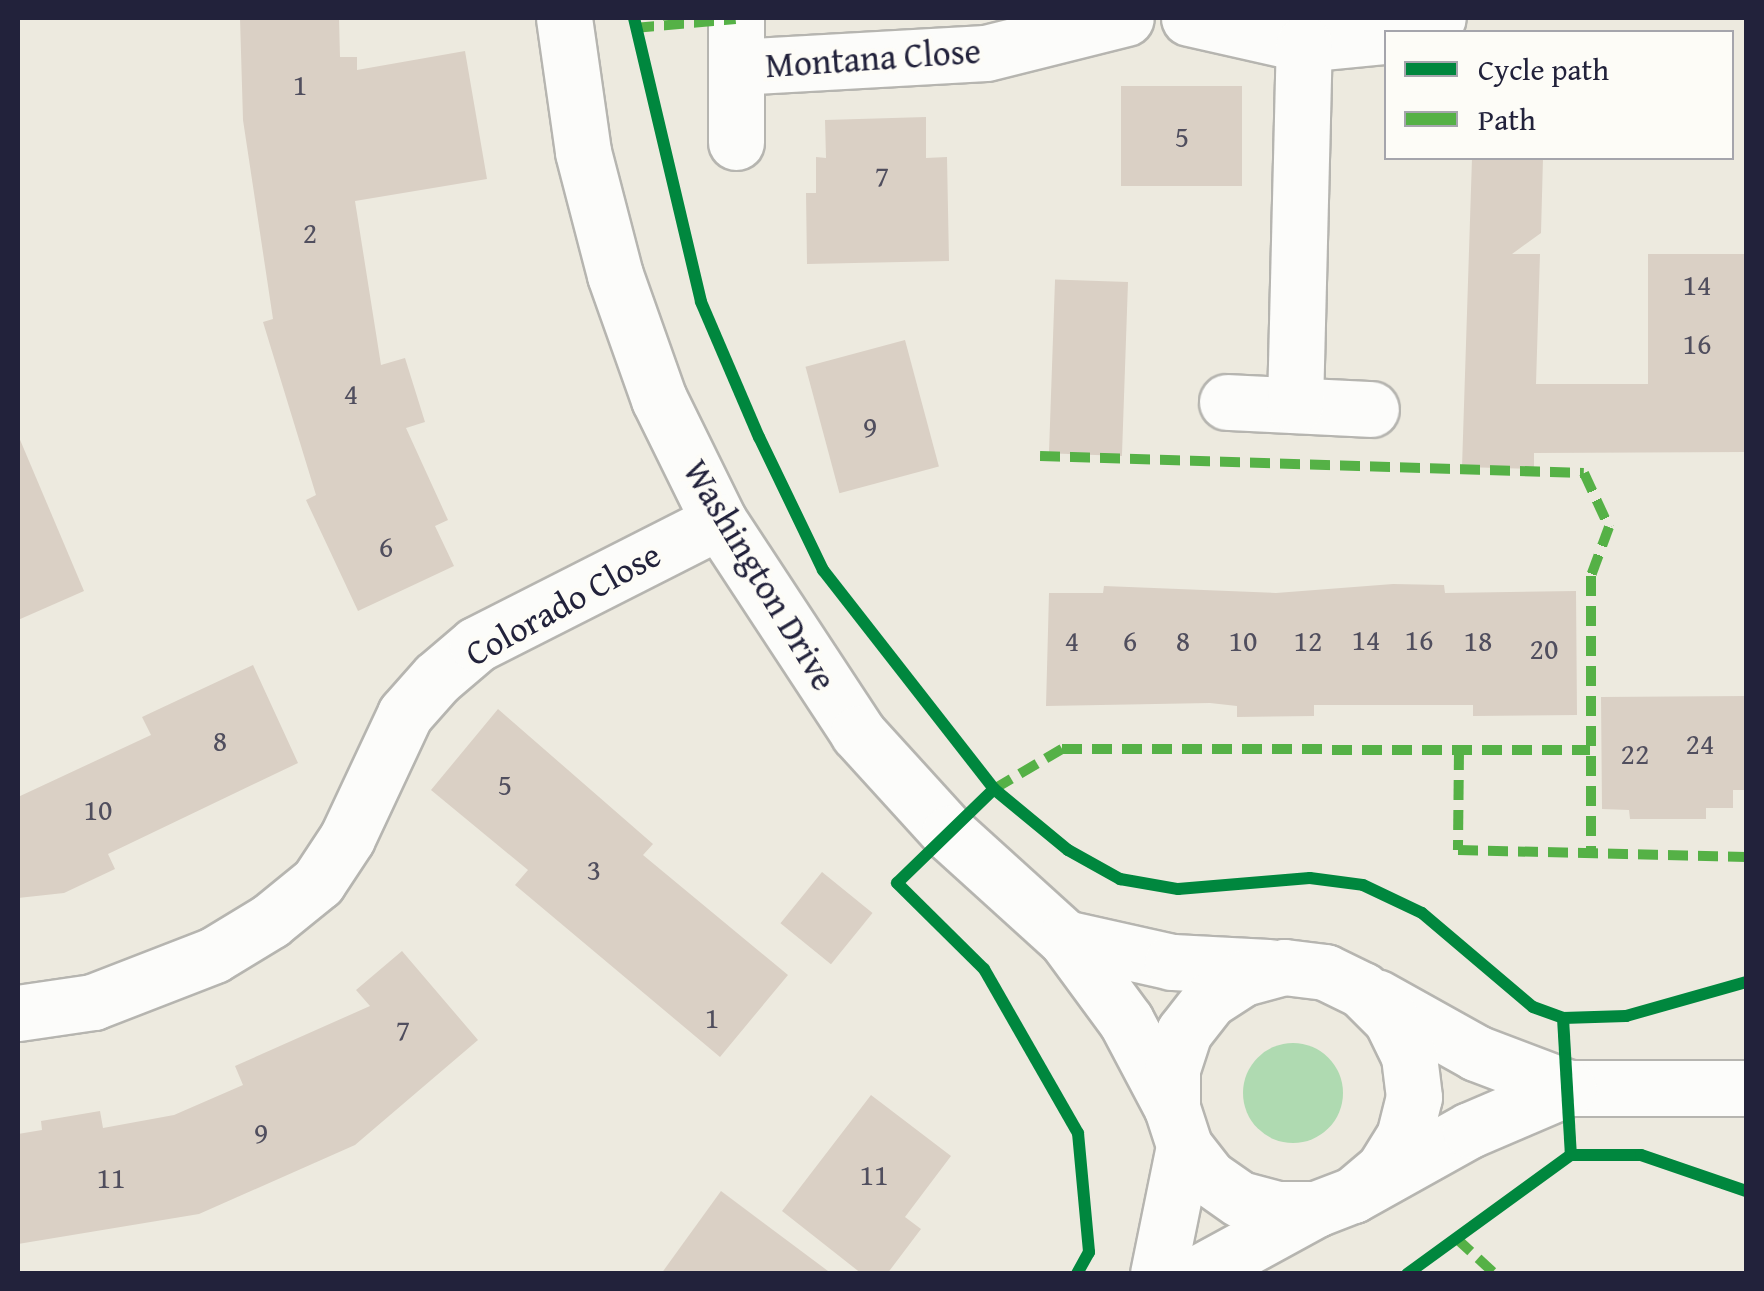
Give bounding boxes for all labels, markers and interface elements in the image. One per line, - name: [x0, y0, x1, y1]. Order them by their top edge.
- street label: Montana Close: [764, 30, 982, 86]
- legend: [1384, 30, 1734, 160]
- text: Cycle path: [1478, 47, 1609, 91]
- house number: 1: [293, 66, 307, 102]
- text: Path: [1478, 97, 1536, 141]
- house number: 5: [1175, 118, 1189, 154]
- house number: 7: [875, 157, 889, 193]
- house number: 2: [303, 214, 317, 250]
- house number: 14: [1683, 266, 1711, 302]
- house number: 16: [1683, 325, 1711, 361]
- house number: 4: [344, 375, 358, 411]
- house number: 9: [863, 408, 877, 444]
- street label: Washington Drive: [675, 452, 845, 698]
- house number: 6: [379, 528, 393, 564]
- street label: Colorado Close: [458, 533, 668, 675]
- house number: 14: [1352, 621, 1380, 657]
- house number: 16: [1405, 621, 1433, 657]
- house number: 4: [1065, 622, 1079, 658]
- house number: 6: [1123, 622, 1137, 658]
- house number: 8: [1176, 622, 1190, 658]
- house number: 10: [1229, 622, 1257, 658]
- house number: 12: [1294, 622, 1322, 658]
- house number: 18: [1464, 622, 1492, 658]
- house number: 20: [1530, 630, 1558, 666]
- house number: 8: [213, 722, 227, 758]
- house number: 24: [1686, 725, 1714, 761]
- house number: 22: [1621, 735, 1649, 771]
- house number: 5: [498, 766, 512, 802]
- house number: 10: [84, 791, 112, 827]
- house number: 3: [587, 851, 601, 887]
- house number: 1: [705, 999, 719, 1035]
- house number: 7: [396, 1011, 410, 1047]
- house number: 9: [254, 1114, 268, 1150]
- house number: 11: [860, 1156, 888, 1192]
- house number: 11: [97, 1159, 125, 1195]

